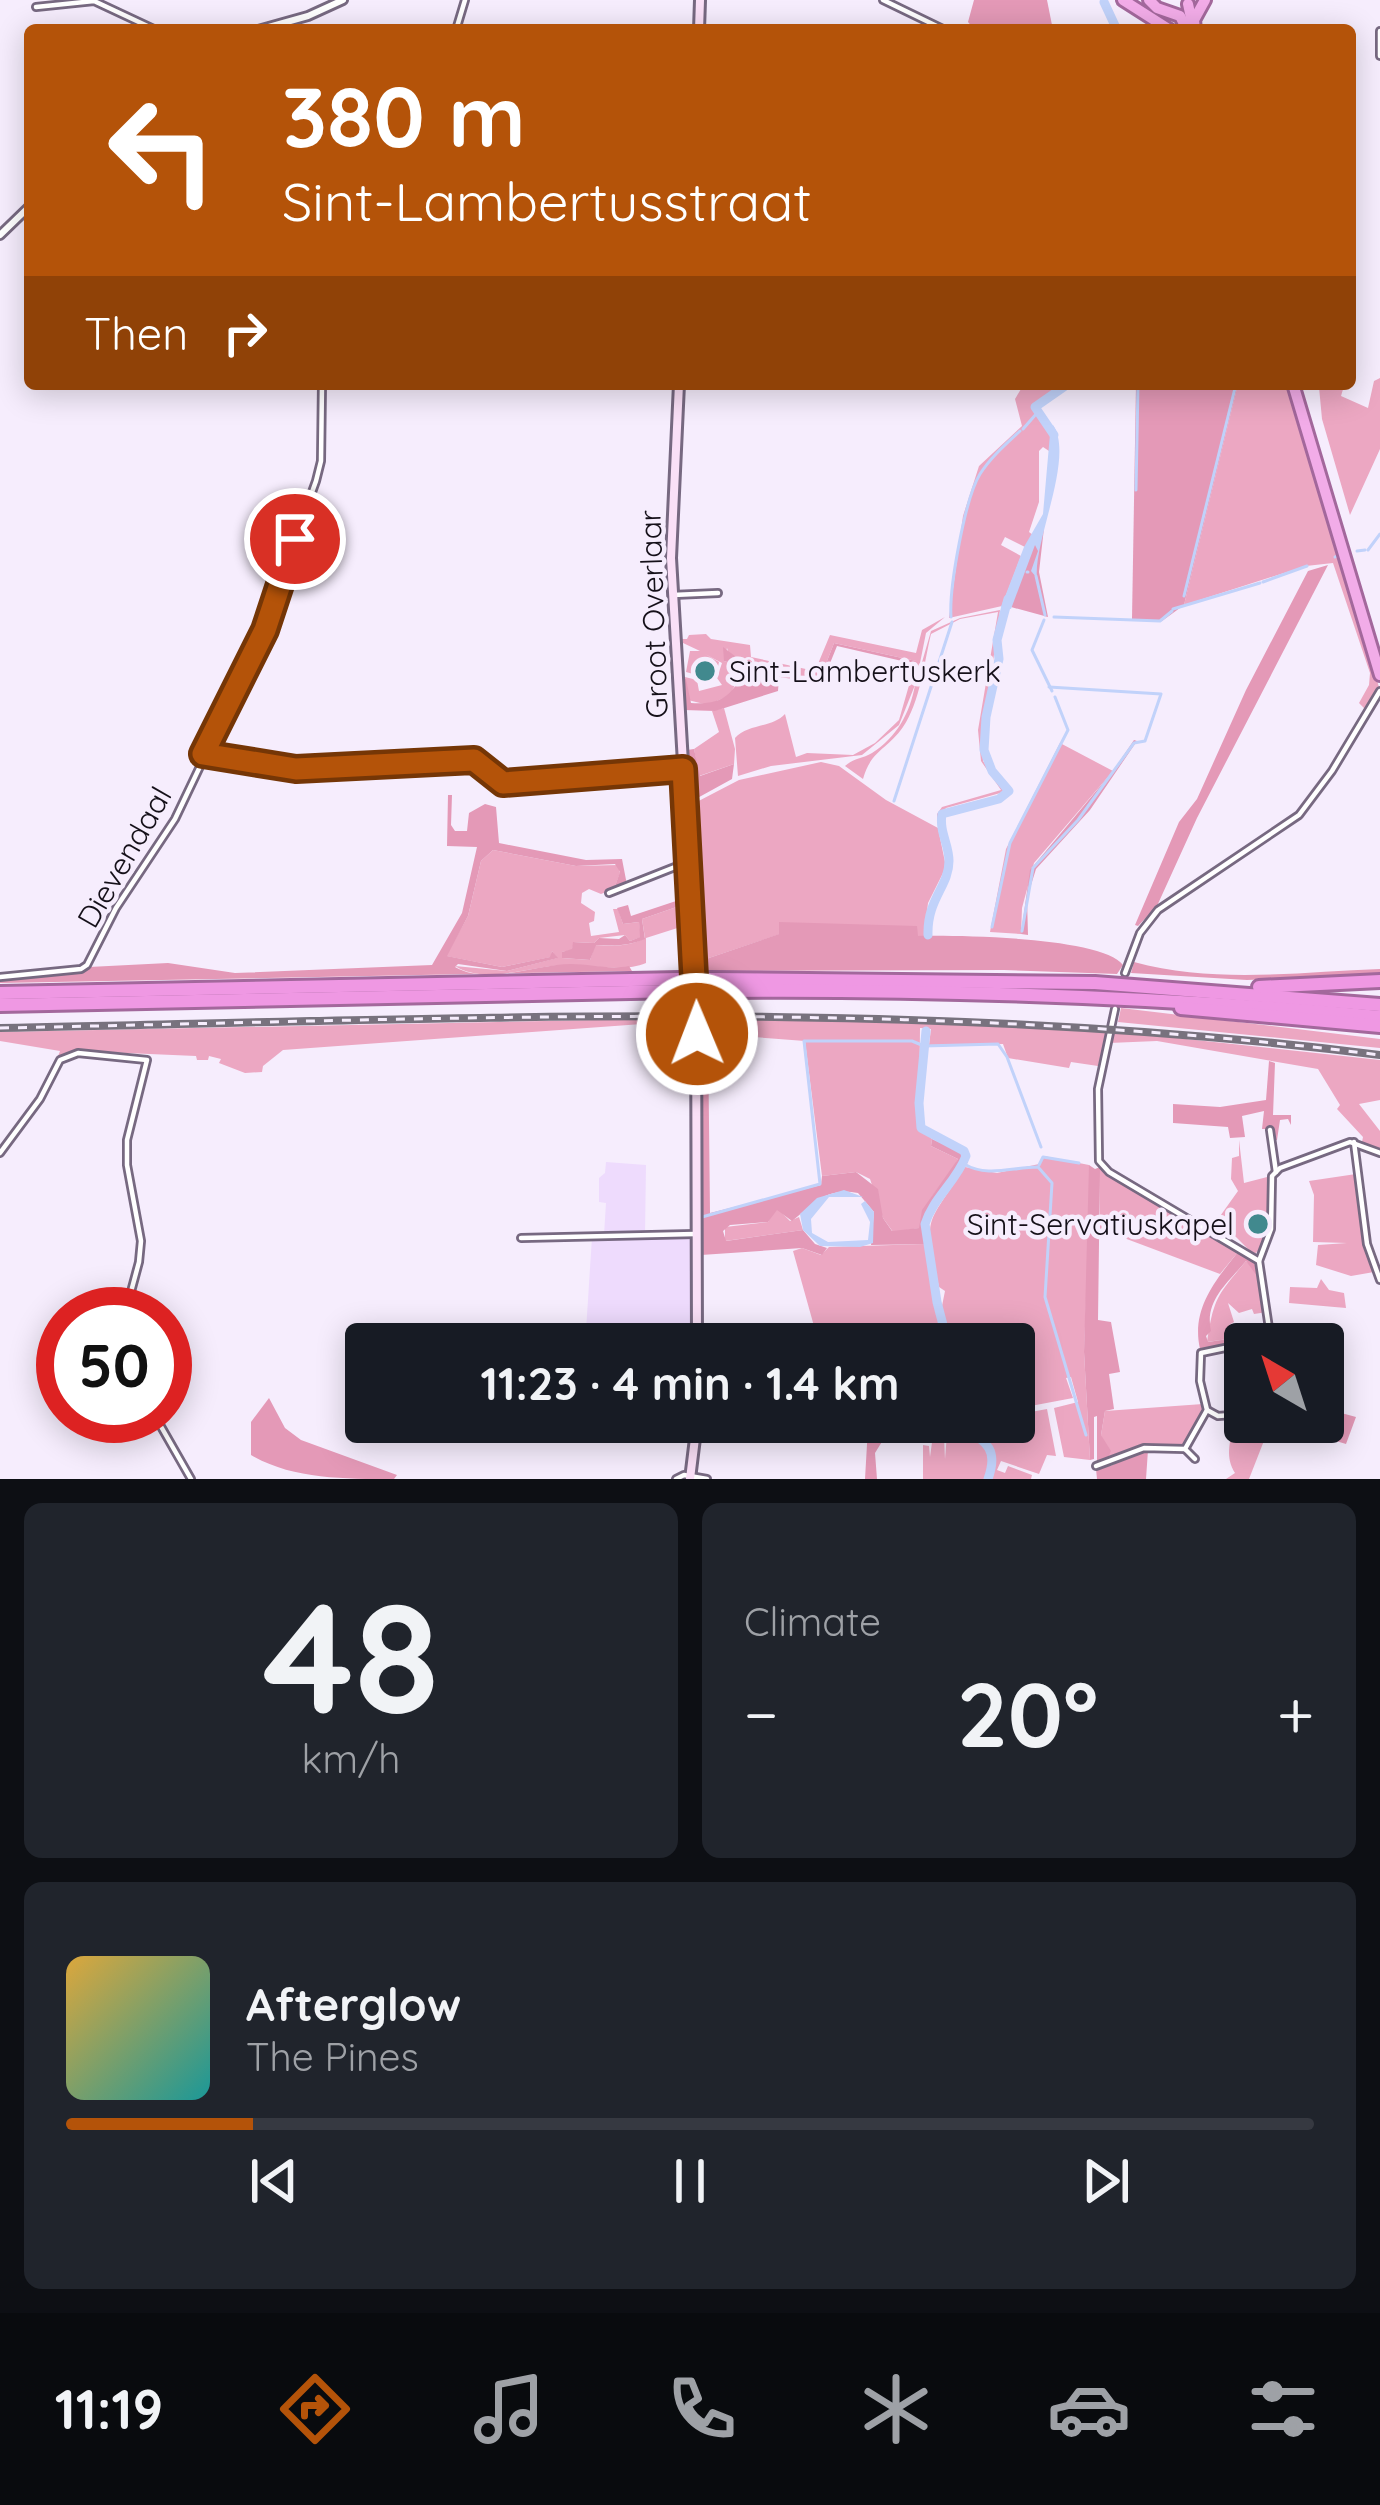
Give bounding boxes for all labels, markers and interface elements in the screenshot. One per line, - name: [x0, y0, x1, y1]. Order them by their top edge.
- text: 380 m: [282, 63, 526, 168]
- icon: left: [84, 72, 240, 228]
- text: Sint-Lambertusstraat: [282, 167, 812, 235]
- icon: right: [212, 300, 278, 366]
- text: Then: [84, 305, 188, 361]
- pin: [244, 488, 346, 590]
- icon: arrive: [262, 506, 328, 572]
- street label: Groot Overlaar: [630, 509, 676, 719]
- place label: Sint-Lambertuskerk: [729, 652, 1001, 690]
- marker: Sint-Lambertuskerk: [692, 658, 718, 684]
- street label: Dievendaal: [68, 780, 180, 934]
- position arrow: [634, 971, 760, 1097]
- place label: Sint-Servatiuskapel: [967, 1205, 1234, 1243]
- marker: Sint-Servatiuskapel: [1245, 1211, 1271, 1237]
- speed limit sign: 50: [36, 1287, 192, 1443]
- north arrow: [1224, 1323, 1344, 1443]
- map controls: [1224, 1323, 1344, 1443]
- text: 11:23 · 4 min · 1.4 km: [481, 1355, 899, 1411]
- text: 48: [262, 1558, 440, 1753]
- text: Climate: [744, 1597, 881, 1646]
- text: 20°: [957, 1657, 1098, 1770]
- text: −: [744, 1672, 778, 1755]
- text: +: [1277, 1672, 1314, 1755]
- text: km/h: [302, 1734, 400, 1783]
- text: Afterglow: [246, 1976, 461, 2032]
- text: The Pines: [246, 2032, 419, 2081]
- icon: previous: [241, 2148, 307, 2214]
- icon: pause: [657, 2148, 723, 2214]
- icon: next: [1073, 2148, 1139, 2214]
- icon: directions: [273, 2367, 357, 2451]
- icon: music: [467, 2367, 551, 2451]
- icon: phone: [660, 2367, 744, 2451]
- icon: climate: [854, 2367, 938, 2451]
- icon: car: [1047, 2367, 1131, 2451]
- icon: filters: [1241, 2367, 1325, 2451]
- text: 11:19: [55, 2375, 163, 2443]

